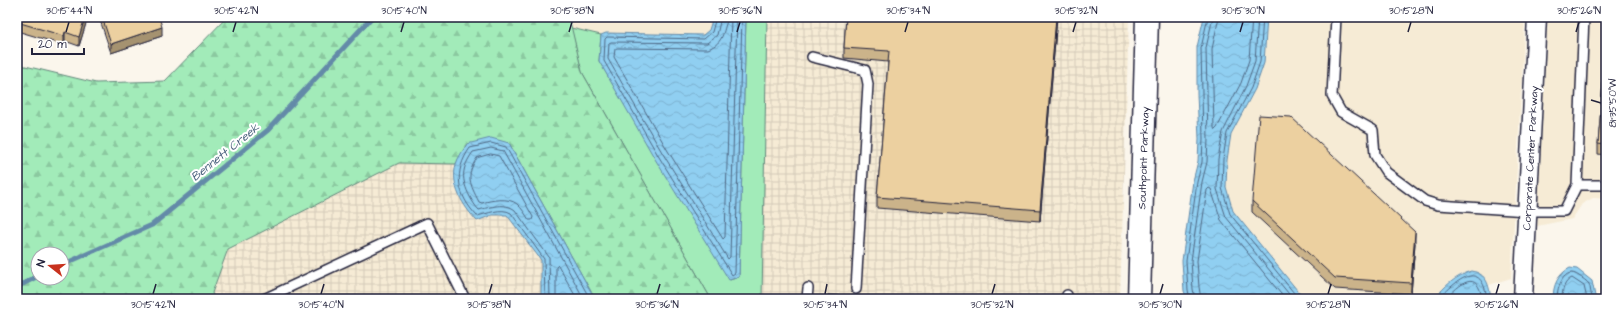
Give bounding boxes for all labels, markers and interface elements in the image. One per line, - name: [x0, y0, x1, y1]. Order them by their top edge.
- text: 30°15'44"N: [46, 4, 92, 18]
- text: 30°15'42"N: [214, 4, 258, 18]
- text: 30°15'40"N: [381, 4, 427, 18]
- text: 30°15'38"N: [550, 4, 594, 18]
- text: 30°15'36"N: [718, 4, 762, 18]
- text: 30°15'34"N: [886, 4, 930, 18]
- text: 30°15'32"N: [1054, 4, 1098, 18]
- text: 30°15'30"N: [1221, 4, 1265, 18]
- text: 30°15'28"N: [1389, 4, 1433, 18]
- text: 30°15'26"N: [1557, 4, 1601, 18]
- scale bar: [32, 30, 84, 56]
- text: 20 m: [38, 36, 67, 53]
- text: 81°35'50"W: [1606, 78, 1620, 127]
- street label: Corporate Center Parkway: [1519, 85, 1543, 231]
- street label: Southpoint Parkway: [1134, 106, 1154, 210]
- water label: Bennett Creek: [188, 119, 264, 185]
- north arrow: [30, 246, 70, 286]
- text: N: [33, 258, 49, 269]
- text: 30°15'42"N: [131, 298, 175, 312]
- text: 30°15'40"N: [298, 298, 344, 312]
- text: 30°15'38"N: [467, 298, 511, 312]
- text: 30°15'36"N: [635, 298, 679, 312]
- text: 30°15'34"N: [803, 298, 847, 312]
- text: 30°15'32"N: [970, 298, 1014, 312]
- text: 30°15'30"N: [1138, 298, 1182, 312]
- text: 30°15'28"N: [1306, 298, 1350, 312]
- text: 30°15'26"N: [1474, 298, 1518, 312]

